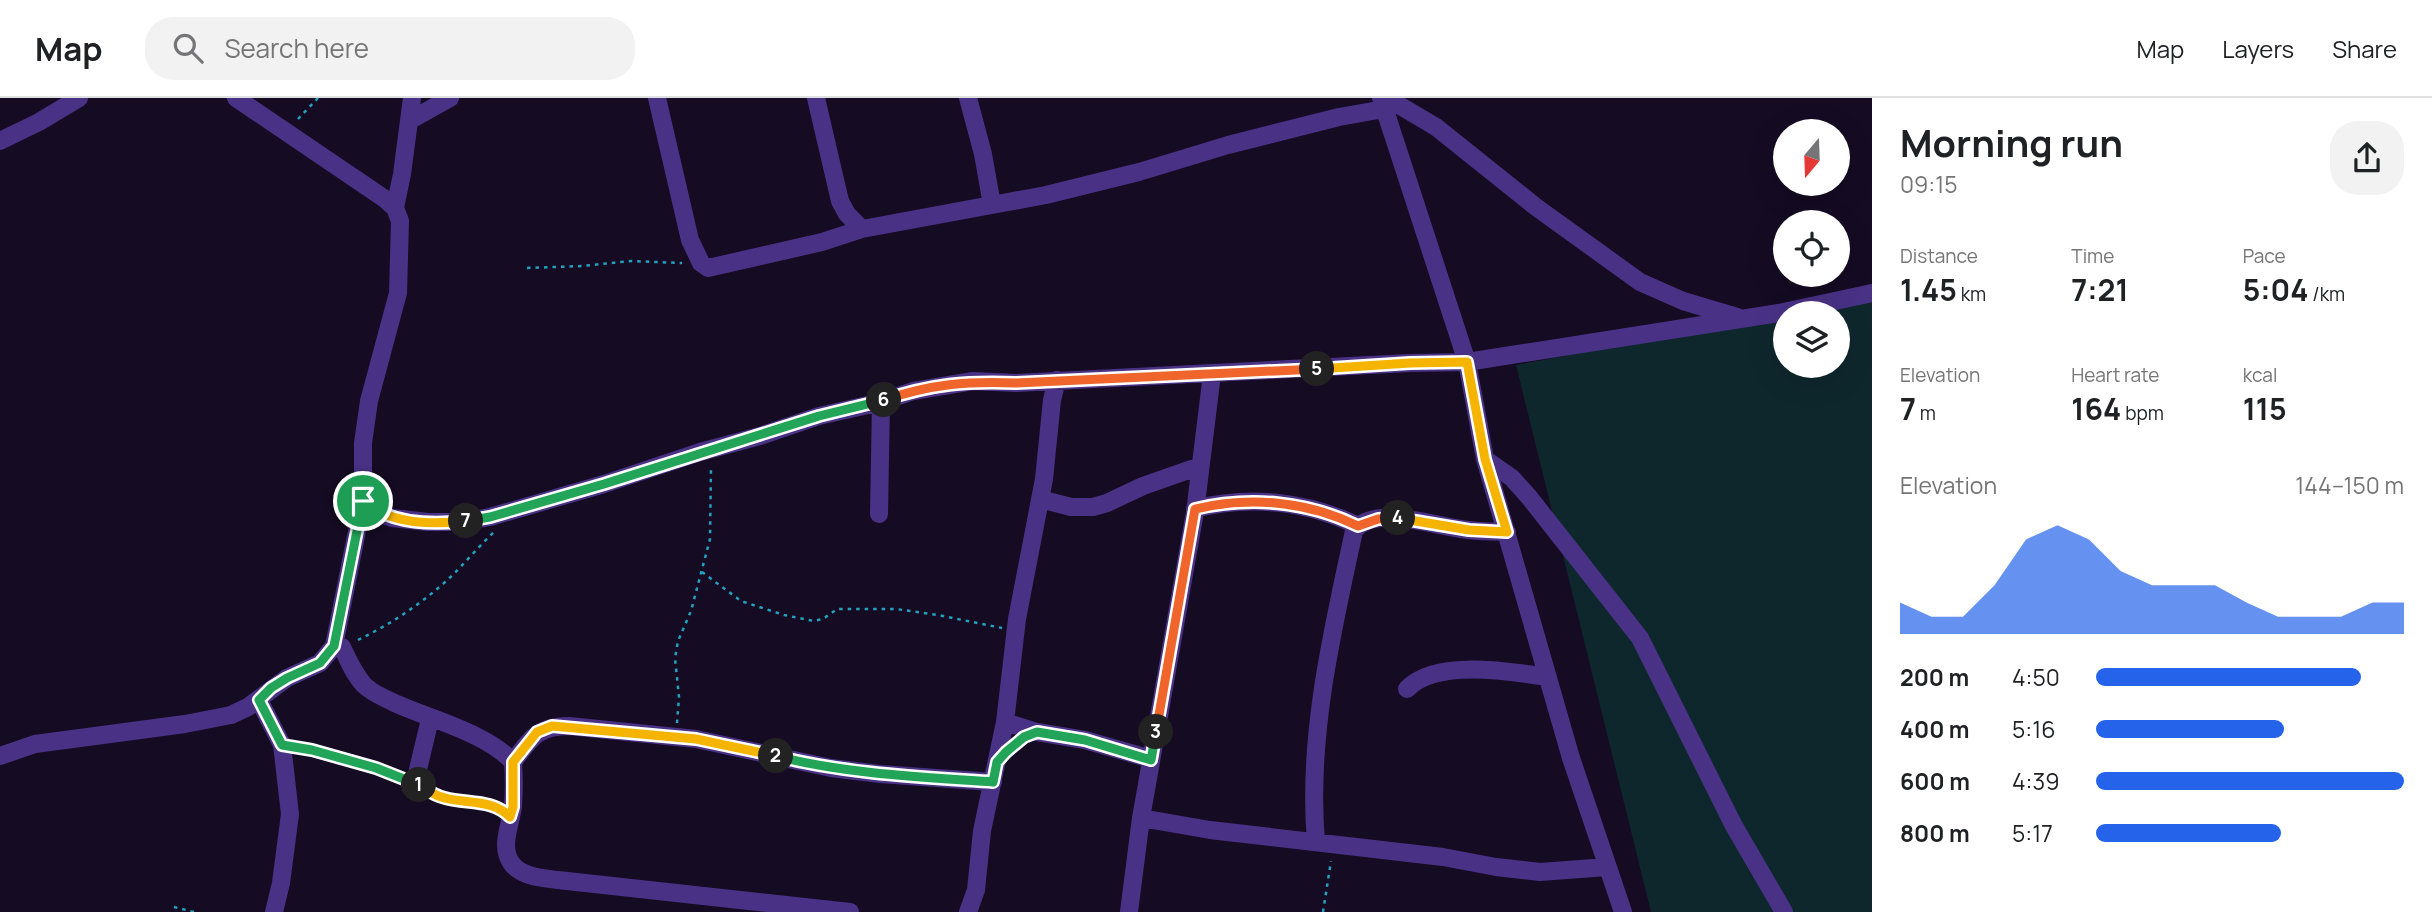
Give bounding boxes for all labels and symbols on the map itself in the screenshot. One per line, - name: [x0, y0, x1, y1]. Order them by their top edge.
- north arrow: [1773, 119, 1850, 196]
- pin: 5: [1300, 352, 1334, 386]
- pin: 6: [866, 382, 902, 418]
- pin: [333, 471, 393, 531]
- pin: 4: [1380, 500, 1416, 536]
- pin: 7: [448, 504, 484, 538]
- pin: 3: [1138, 714, 1174, 750]
- pin: 2: [758, 738, 794, 774]
- pin: 1: [402, 768, 436, 802]

